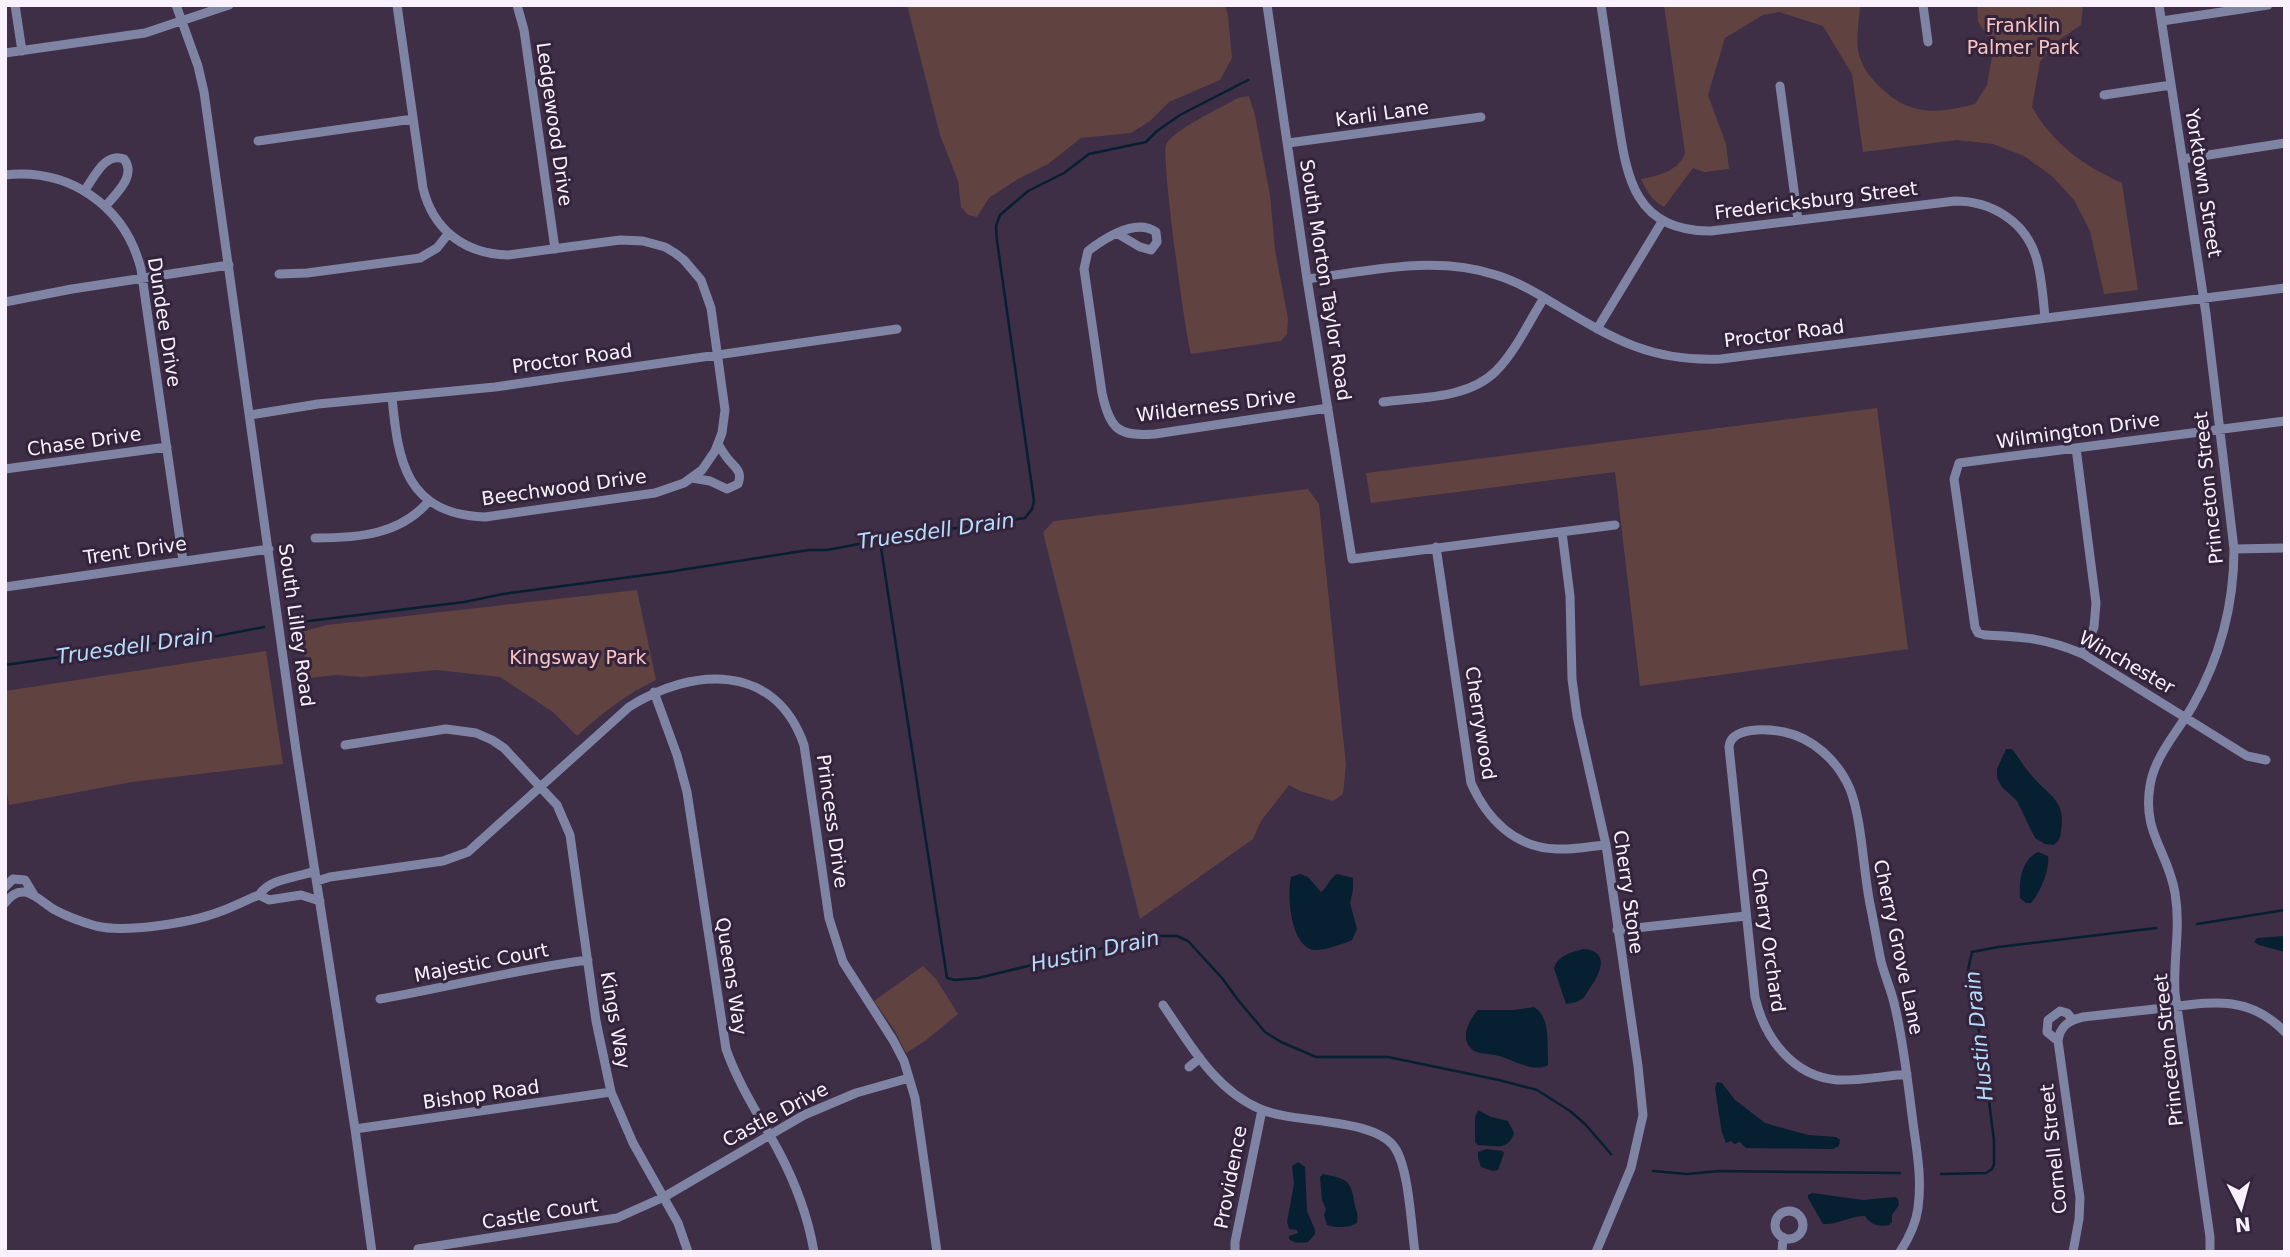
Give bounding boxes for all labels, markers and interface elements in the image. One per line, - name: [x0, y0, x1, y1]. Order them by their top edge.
- park label: Franklin Palmer Park: [1967, 14, 2079, 58]
- street label: Ledgewood Drive: [533, 41, 577, 207]
- street label: Karli Lane: [1334, 96, 1430, 130]
- street label: Yorktown Street: [2181, 106, 2227, 259]
- street label: South Morton Taylor Road: [1296, 158, 1356, 402]
- street label: Fredericksburg Street: [1713, 177, 1919, 223]
- street label: Dundee Drive: [144, 256, 186, 388]
- street label: Proctor Road: [1723, 315, 1845, 351]
- street label: Proctor Road: [510, 339, 634, 377]
- street label: Wilderness Drive: [1135, 384, 1297, 426]
- street label: Wilmington Drive: [1995, 408, 2161, 452]
- street label: Princeton Street: [2189, 411, 2227, 565]
- street label: Chase Drive: [25, 422, 143, 460]
- street label: Beechwood Drive: [480, 465, 648, 509]
- water label: Truesdell Drain: [856, 508, 1016, 554]
- street label: Trent Drive: [81, 532, 188, 568]
- street label: South Lilley Road: [275, 542, 319, 708]
- water label: Truesdell Drain: [55, 623, 215, 669]
- street label: Winchester: [2075, 626, 2179, 698]
- park label: Kingsway Park: [509, 646, 647, 668]
- street label: Cherrywood: [1461, 665, 1501, 781]
- street label: Princess Drive: [813, 753, 853, 889]
- street label: Cherry Stone: [1609, 829, 1649, 955]
- street label: Cherry Grove Lane: [1870, 858, 1928, 1036]
- street label: Cherry Orchard: [1748, 866, 1790, 1014]
- street label: Queens Way: [712, 916, 752, 1036]
- water label: Hustin Drain: [1028, 926, 1162, 976]
- street label: Majestic Court: [412, 938, 550, 986]
- street label: Kings Way: [597, 970, 635, 1070]
- water label: Hustin Drain: [1960, 970, 1998, 1102]
- street label: Princeton Street: [2149, 973, 2187, 1127]
- street label: Bishop Road: [421, 1075, 541, 1113]
- street label: Castle Drive: [719, 1077, 831, 1151]
- street label: Cornell Street: [2035, 1083, 2071, 1215]
- street label: Providence: [1209, 1124, 1251, 1230]
- north arrow: [2206, 1173, 2276, 1243]
- street label: Castle Court: [480, 1193, 600, 1233]
- text: N: [2234, 1213, 2252, 1237]

